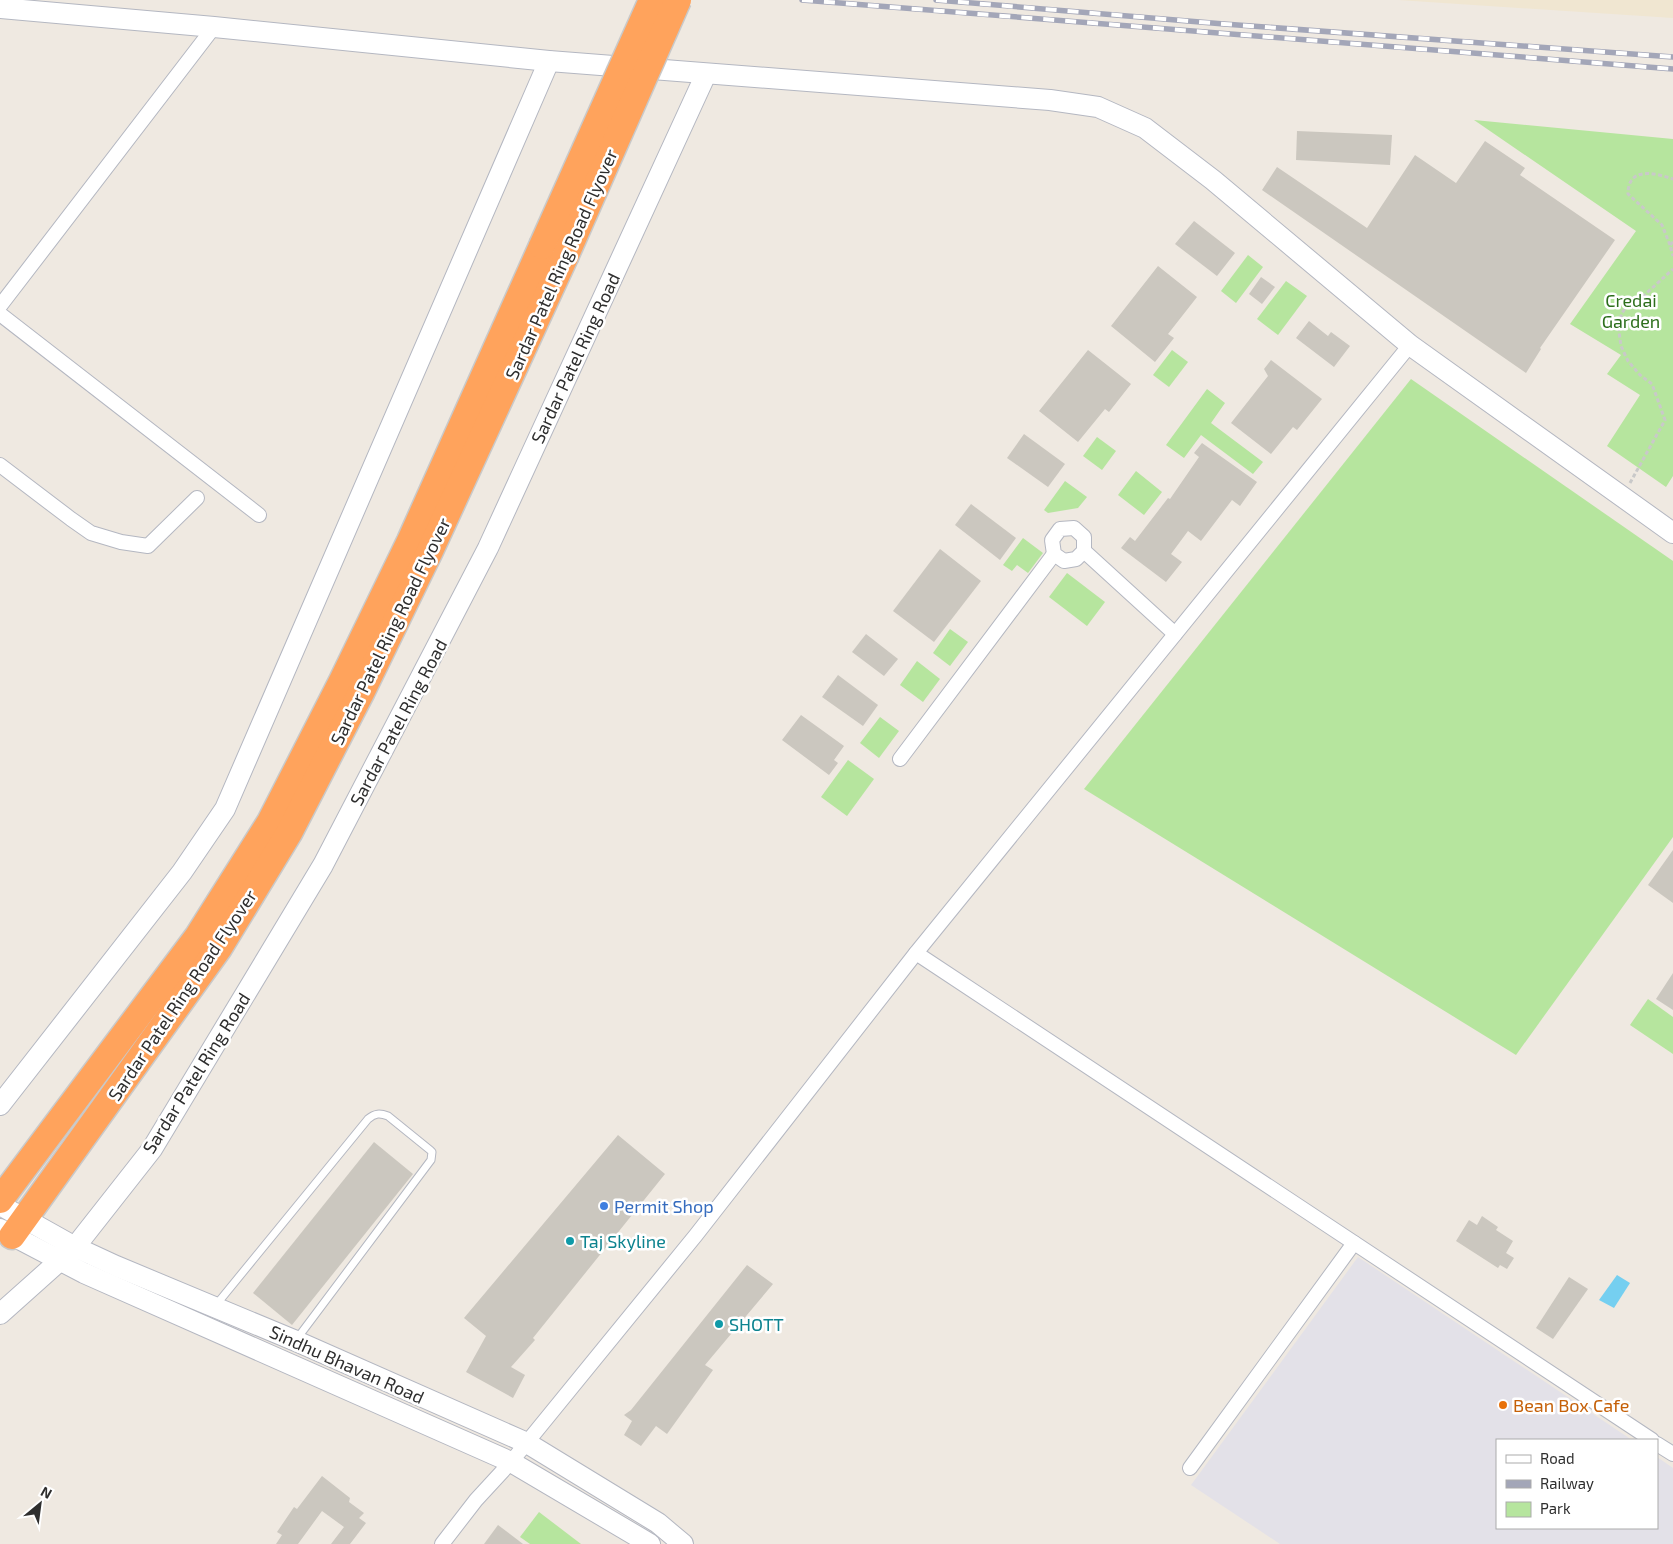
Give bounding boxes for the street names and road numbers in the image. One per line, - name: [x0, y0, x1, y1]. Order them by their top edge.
- street label: Sardar Patel Ring Road Flyover: [500, 145, 622, 383]
- street label: Sardar Patel Ring Road: [526, 269, 624, 447]
- street label: Sardar Patel Ring Road Flyover: [325, 514, 455, 748]
- street label: Sardar Patel Ring Road: [345, 635, 451, 809]
- street label: Sardar Patel Ring Road Flyover: [103, 885, 261, 1105]
- street label: Sardar Patel Ring Road: [137, 988, 255, 1158]
- street label: Sindhu Bhavan Road: [266, 1320, 428, 1408]

